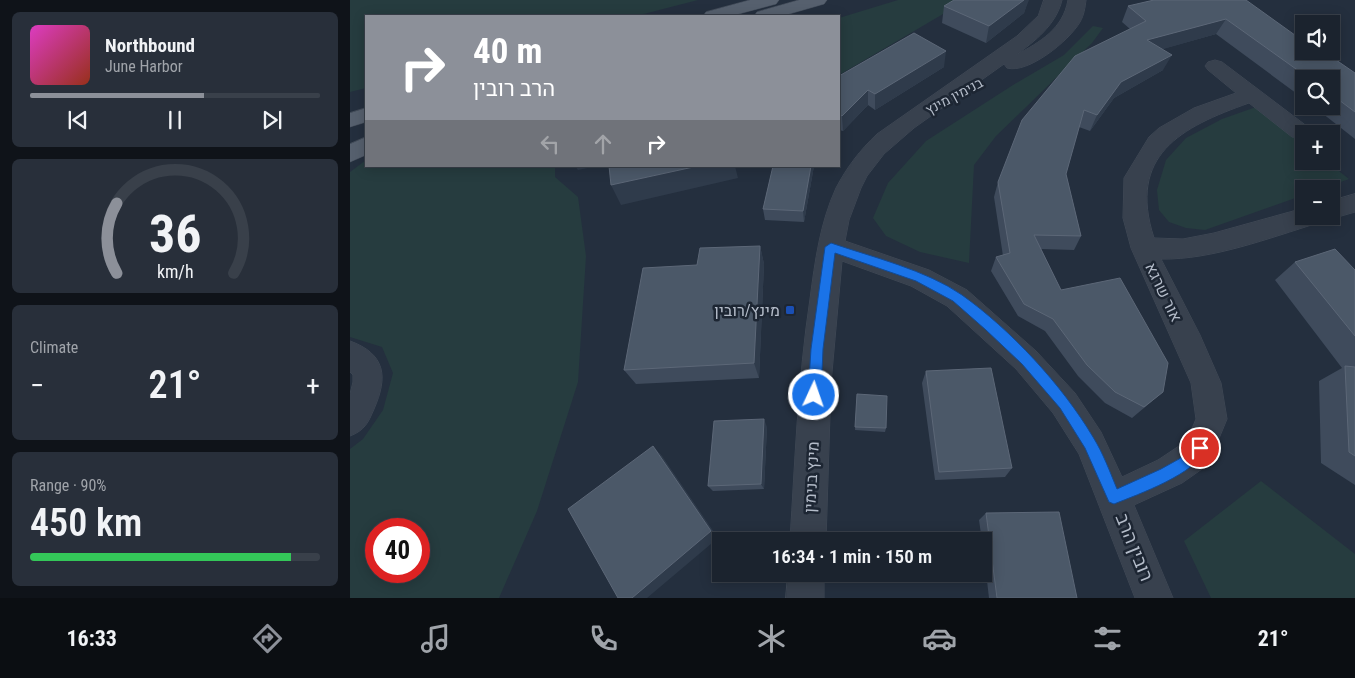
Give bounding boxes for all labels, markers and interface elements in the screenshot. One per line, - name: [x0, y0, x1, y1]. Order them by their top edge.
- map controls: [1295, 15, 1340, 225]
- button: sound: [1295, 15, 1340, 60]
- text: 40 m: [473, 31, 542, 72]
- text: Northbound: [105, 34, 195, 57]
- icon: right: [390, 35, 455, 100]
- text: June Harbor: [105, 57, 183, 76]
- button: search: [1295, 70, 1340, 115]
- street label: בנימין מינץ: [923, 74, 986, 118]
- text: הרב רובין: [473, 76, 555, 101]
- icon: previous: [64, 106, 92, 134]
- icon: pause: [161, 106, 189, 134]
- icon: next: [258, 106, 286, 134]
- button: +: [1295, 125, 1340, 170]
- icon: left: [536, 130, 564, 158]
- icon: ahead: [589, 130, 617, 158]
- icon: right: [642, 130, 670, 158]
- button: −: [1295, 180, 1340, 225]
- text: 36: [149, 204, 201, 265]
- street label: אור שרגא: [1141, 260, 1186, 325]
- text: km/h: [157, 261, 193, 282]
- place label: מינץ/רובין: [714, 301, 780, 320]
- marker: מינץ/רובין: [784, 304, 796, 316]
- text: Climate: [30, 338, 78, 357]
- text: 21°: [149, 363, 201, 407]
- position arrow: [787, 368, 839, 420]
- text: −: [30, 369, 44, 402]
- text: +: [306, 369, 320, 402]
- pin: [1179, 427, 1221, 469]
- icon: arrive: [1186, 434, 1214, 462]
- street label: מינץ בנימין: [800, 441, 823, 513]
- text: Range · 90%: [30, 476, 106, 495]
- text: 450 km: [30, 501, 142, 545]
- street label: רובין הרב: [1111, 510, 1158, 584]
- speed limit sign: 40: [365, 518, 430, 583]
- text: 16:34 · 1 min · 150 m: [772, 545, 932, 568]
- icon: directions: [250, 621, 285, 656]
- icon: music: [418, 621, 453, 656]
- icon: phone: [586, 621, 621, 656]
- icon: climate: [754, 621, 789, 656]
- icon: car: [922, 621, 957, 656]
- icon: filters: [1090, 621, 1125, 656]
- text: 16:33: [66, 626, 117, 651]
- text: 21°: [1258, 626, 1288, 651]

